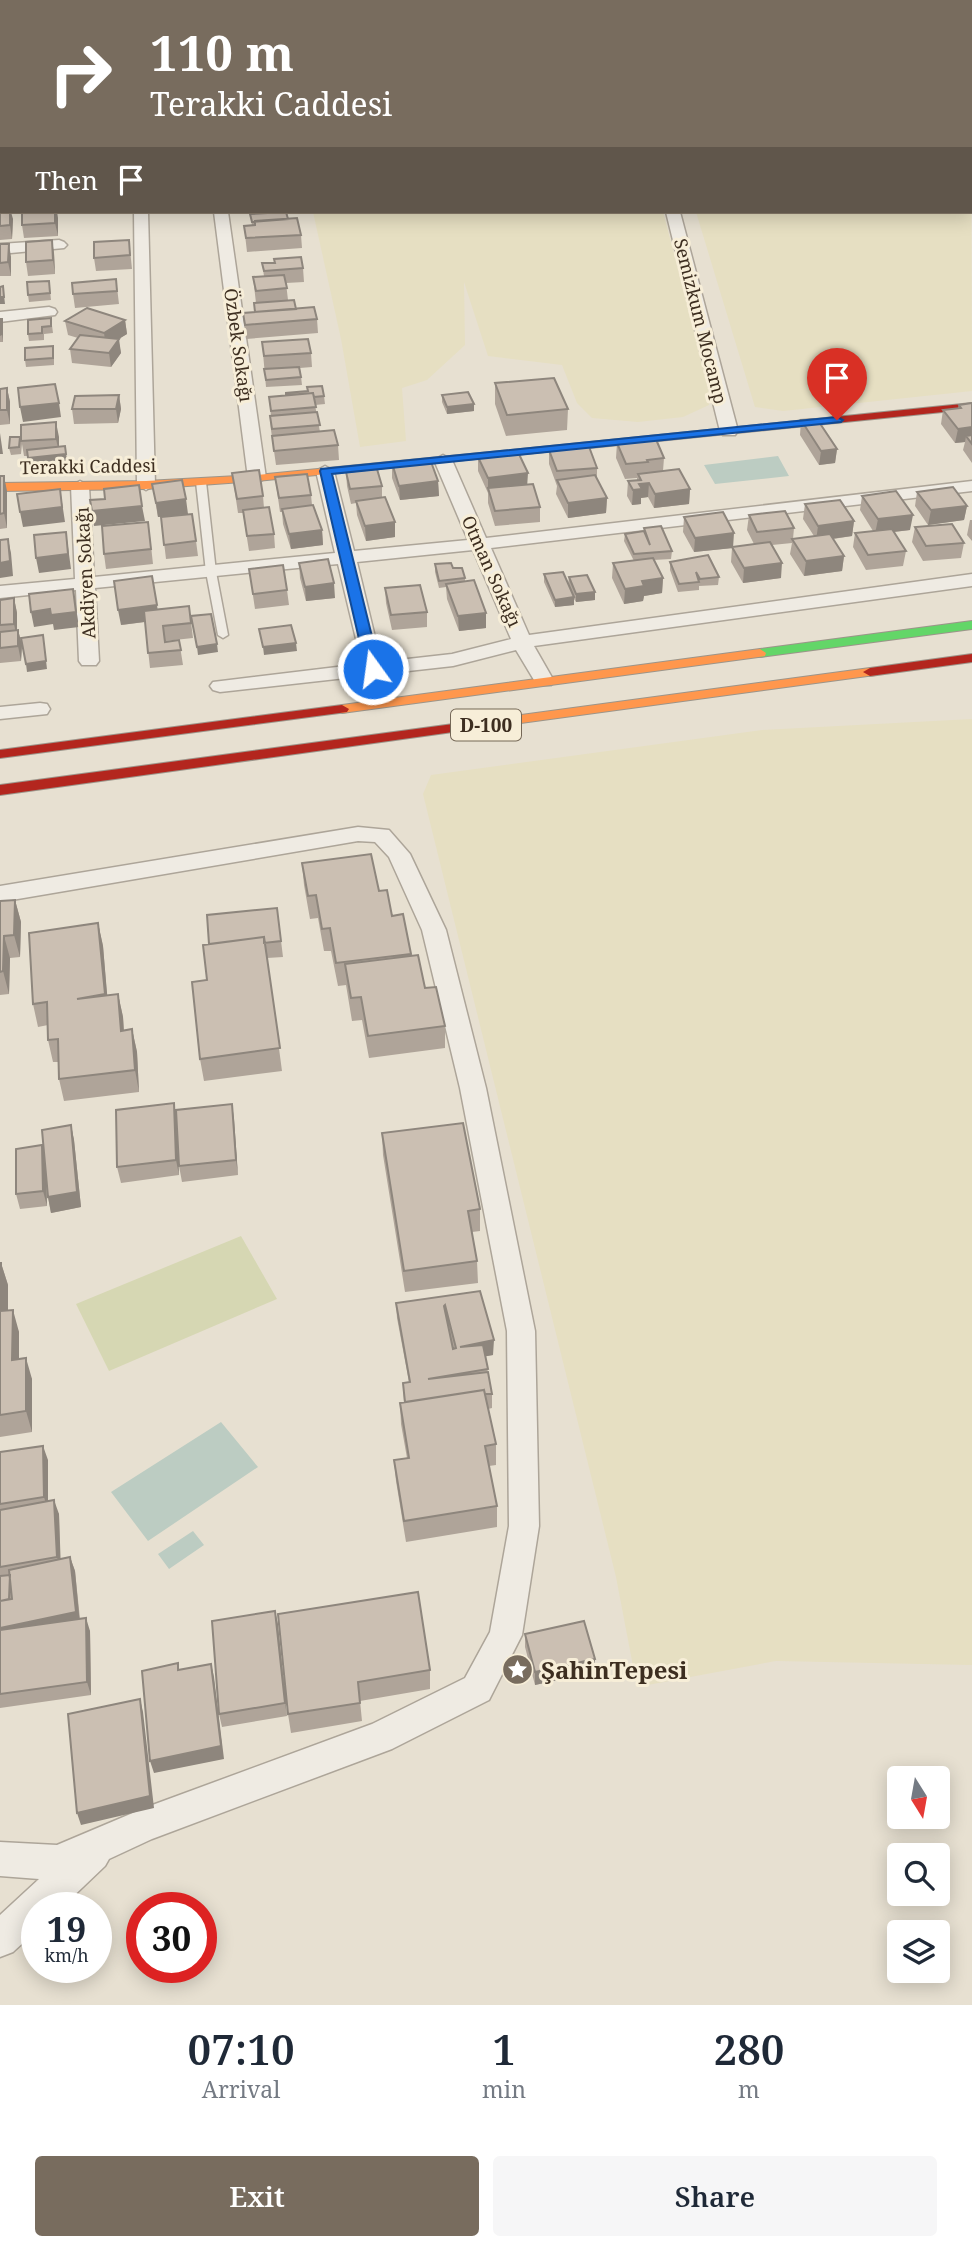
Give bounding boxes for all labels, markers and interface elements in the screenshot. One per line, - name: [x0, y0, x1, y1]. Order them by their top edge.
- text: 110 m: [150, 19, 294, 85]
- icon: right: [35, 28, 126, 119]
- text: Terakki Caddesi: [150, 82, 392, 125]
- icon: arrive: [112, 161, 150, 199]
- text: Then: [35, 162, 98, 198]
- street label: Semizkum Mocamp: [669, 236, 733, 406]
- street label: Özbek Sokağı: [219, 287, 259, 404]
- pin: [807, 348, 867, 420]
- icon: arrive: [818, 359, 856, 397]
- street label: Terakki Caddesi: [20, 453, 157, 479]
- street label: Akdiyen Sokağı: [70, 506, 100, 640]
- street label: Otman Sokağı: [457, 512, 527, 631]
- position arrow: [336, 632, 410, 706]
- road number: D-100: [451, 710, 521, 740]
- place icon: ŞahinTepesi: [501, 1652, 535, 1686]
- place label: ŞahinTepesi: [541, 1653, 688, 1686]
- north arrow: [887, 1766, 950, 1829]
- map controls: [887, 1766, 950, 1983]
- button: search: [887, 1843, 950, 1906]
- speed limit sign: 30: [126, 1892, 217, 1983]
- text: 19: [47, 1905, 86, 1952]
- button: layers: [887, 1920, 950, 1983]
- text: km/h: [44, 1943, 89, 1967]
- text: 07:10: [188, 2020, 295, 2077]
- text: 1: [492, 2020, 516, 2077]
- text: 280: [714, 2020, 784, 2077]
- text: Arrival: [202, 2073, 280, 2105]
- text: min: [482, 2073, 526, 2105]
- text: m: [738, 2073, 760, 2105]
- button: Exit: [35, 2156, 479, 2236]
- button: Share: [493, 2156, 937, 2236]

